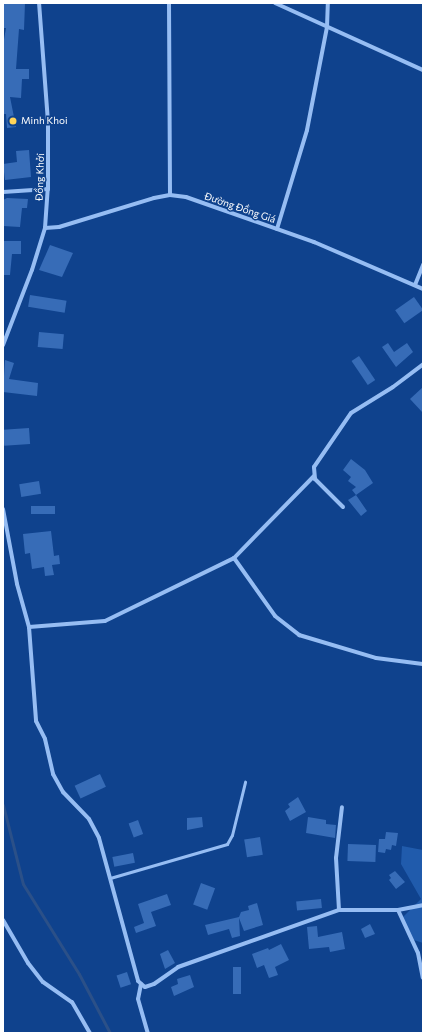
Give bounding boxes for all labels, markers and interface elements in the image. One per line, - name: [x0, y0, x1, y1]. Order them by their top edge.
- place label: Minh Khoi: [21, 115, 68, 127]
- marker: Minh Khoi: [8, 116, 18, 126]
- street label: Đồng Khởi: [33, 153, 47, 201]
- street label: Đường Đồng Giá: [203, 190, 277, 226]

